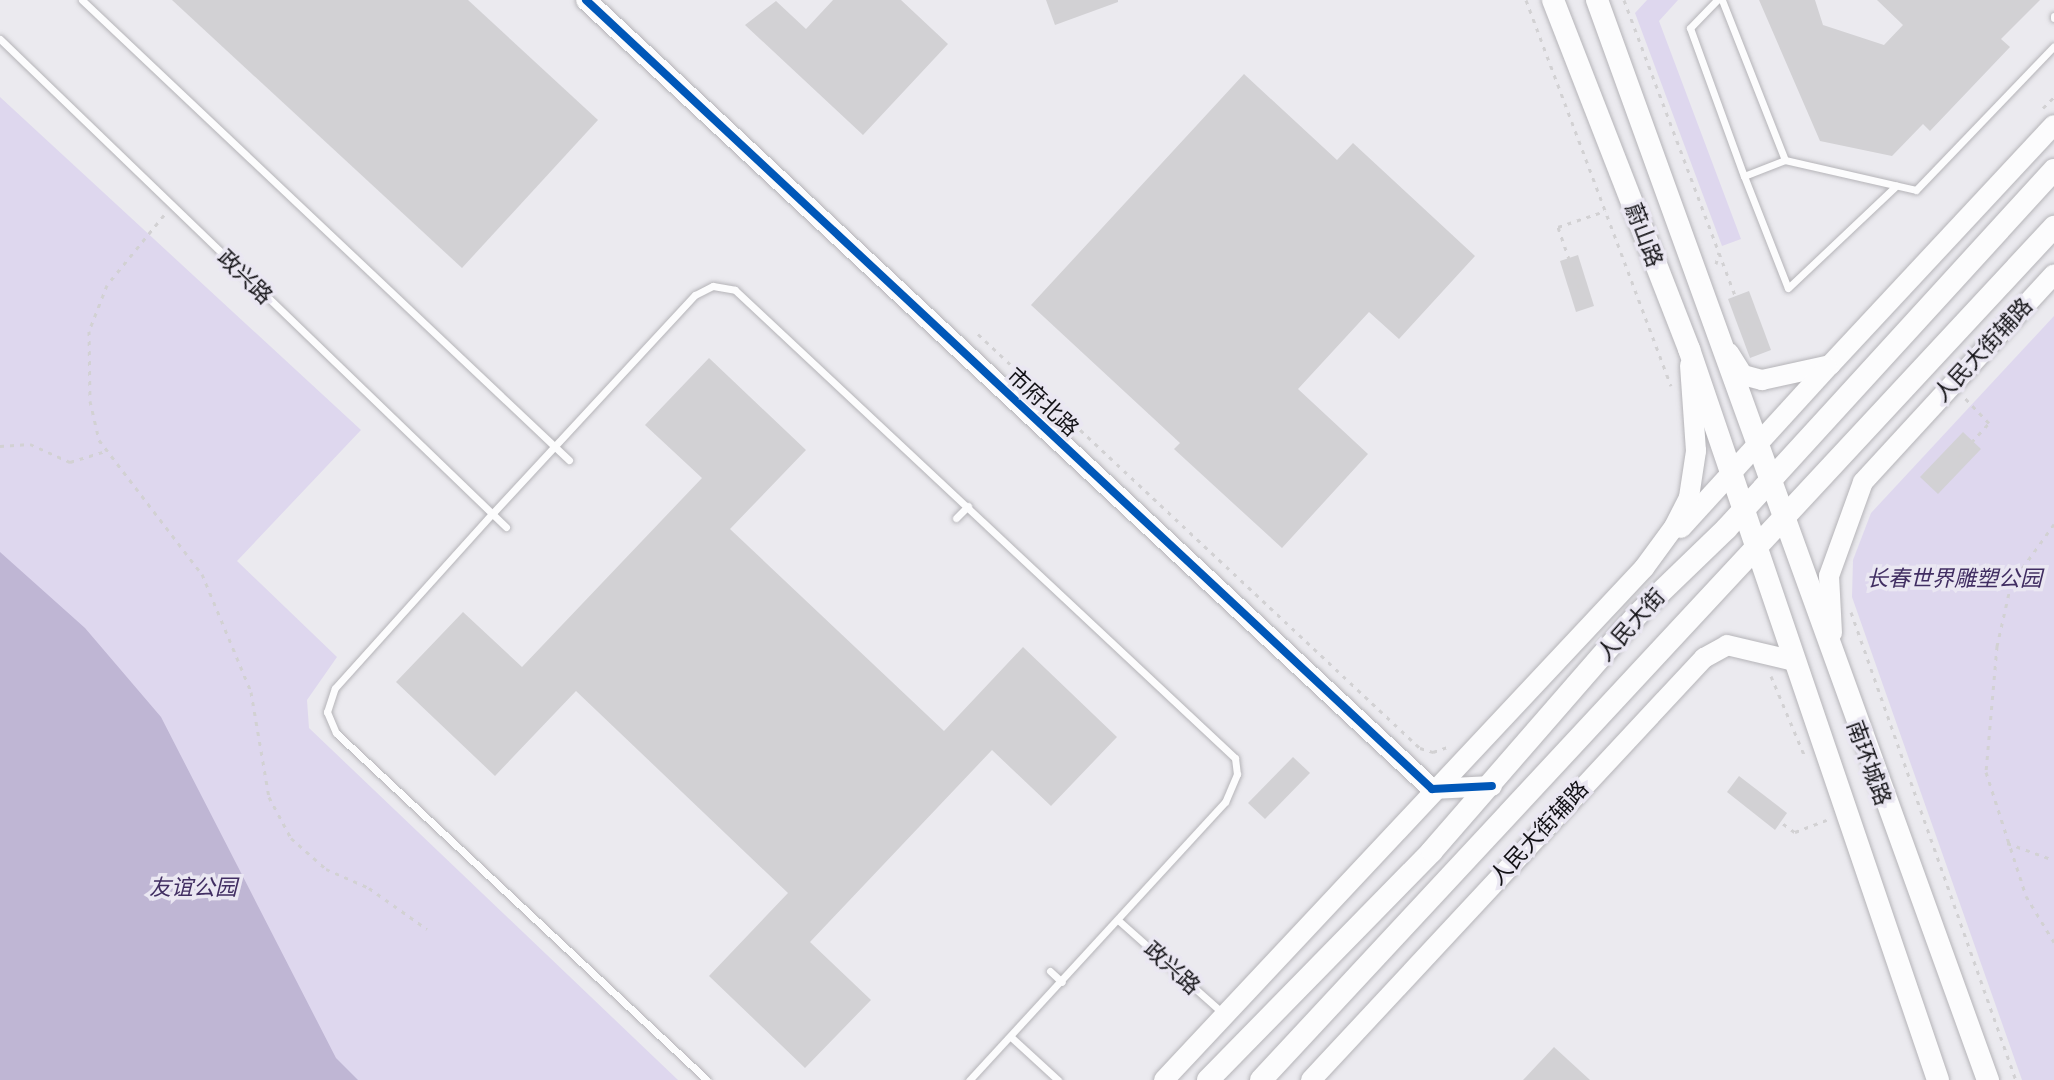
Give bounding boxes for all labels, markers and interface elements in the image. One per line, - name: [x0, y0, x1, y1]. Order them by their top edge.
- street label: 蔚山路: [1620, 199, 1668, 271]
- street label: 政兴路: [212, 245, 278, 309]
- street label: 人民大街辅路: [1928, 293, 2038, 407]
- street label: 市府北路: [1002, 362, 1084, 442]
- park label: 长春世界雕塑公园: [1866, 566, 2042, 592]
- street label: 人民大街: [1592, 583, 1670, 667]
- street label: 南环城路: [1842, 717, 1896, 809]
- street label: 人民大街辅路: [1484, 776, 1594, 890]
- park label: 友谊公园: [149, 875, 237, 901]
- street label: 政兴路: [1139, 936, 1205, 1000]

